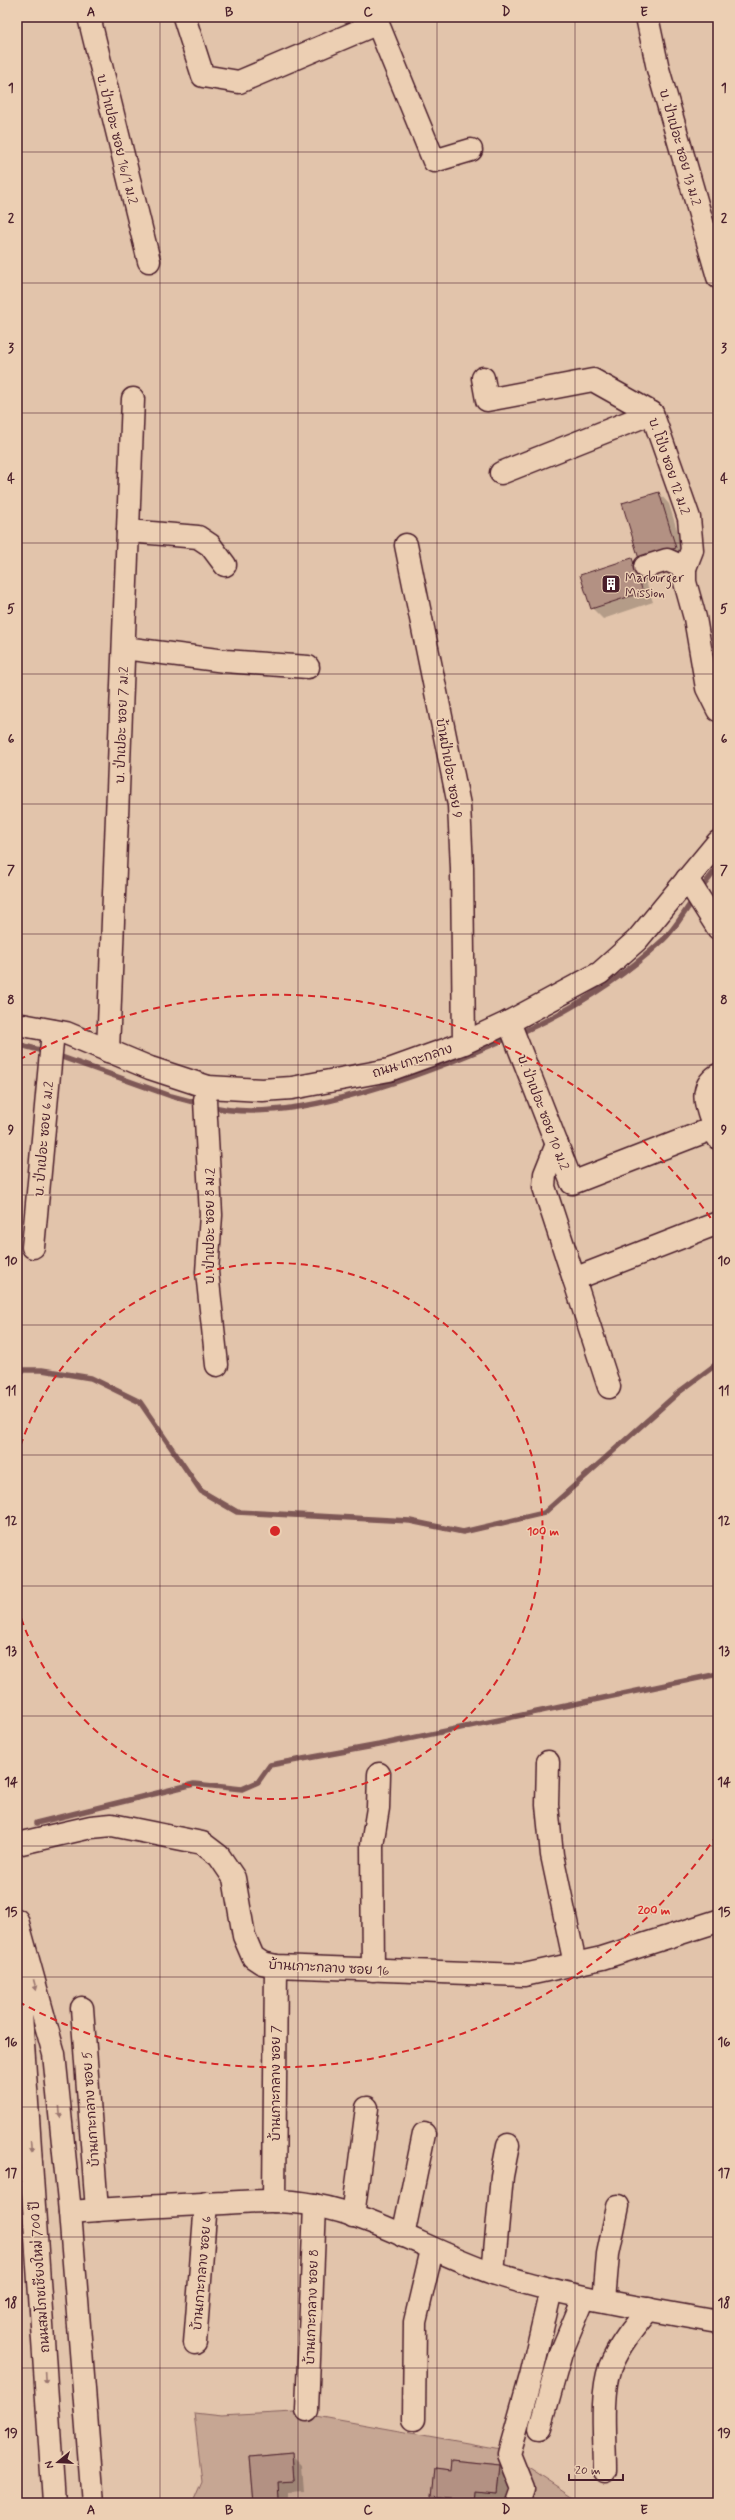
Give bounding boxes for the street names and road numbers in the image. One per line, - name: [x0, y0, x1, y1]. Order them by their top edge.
- street label: บ. ป่าเปอะ ซอย 16/1 ม.2: [92, 72, 142, 207]
- street label: บ. ป่าเปอะ ซอย 13 ม.2: [655, 87, 705, 208]
- street label: บ. โป่ง ซอย 12 ม.2: [644, 415, 695, 518]
- street label: บ. ป่าเปอะ ซอย 7 ม.2: [111, 666, 133, 784]
- street label: บ้านป่าเปอะ ซอย 9: [431, 717, 467, 820]
- street label: ถนน เกาะกลาง: [370, 1041, 455, 1082]
- street label: บ. ป่าเปอะ ซอย 10 ม.2: [513, 1052, 574, 1173]
- street label: บ. ป่าเปอะ ซอย 6 ม.2: [30, 1080, 58, 1198]
- street label: บ. ป่าเปอะ ซอย 8 ม.2: [201, 1167, 219, 1284]
- street label: บ้านเกาะกลาง ซอย 16: [268, 1956, 390, 1980]
- street label: บ้านเกาะกลาง ซอย 7: [267, 2025, 285, 2141]
- street label: บ้านเกาะกลาง ซอย 5: [78, 2050, 104, 2167]
- street label: ถนนสมโภชเชียงใหม่ 700 ปี: [25, 2200, 54, 2353]
- street label: บ้านเกาะกลาง ซอย 6: [188, 2215, 216, 2331]
- street label: บ้านเกาะกลาง ซอย 8: [301, 2249, 323, 2365]

